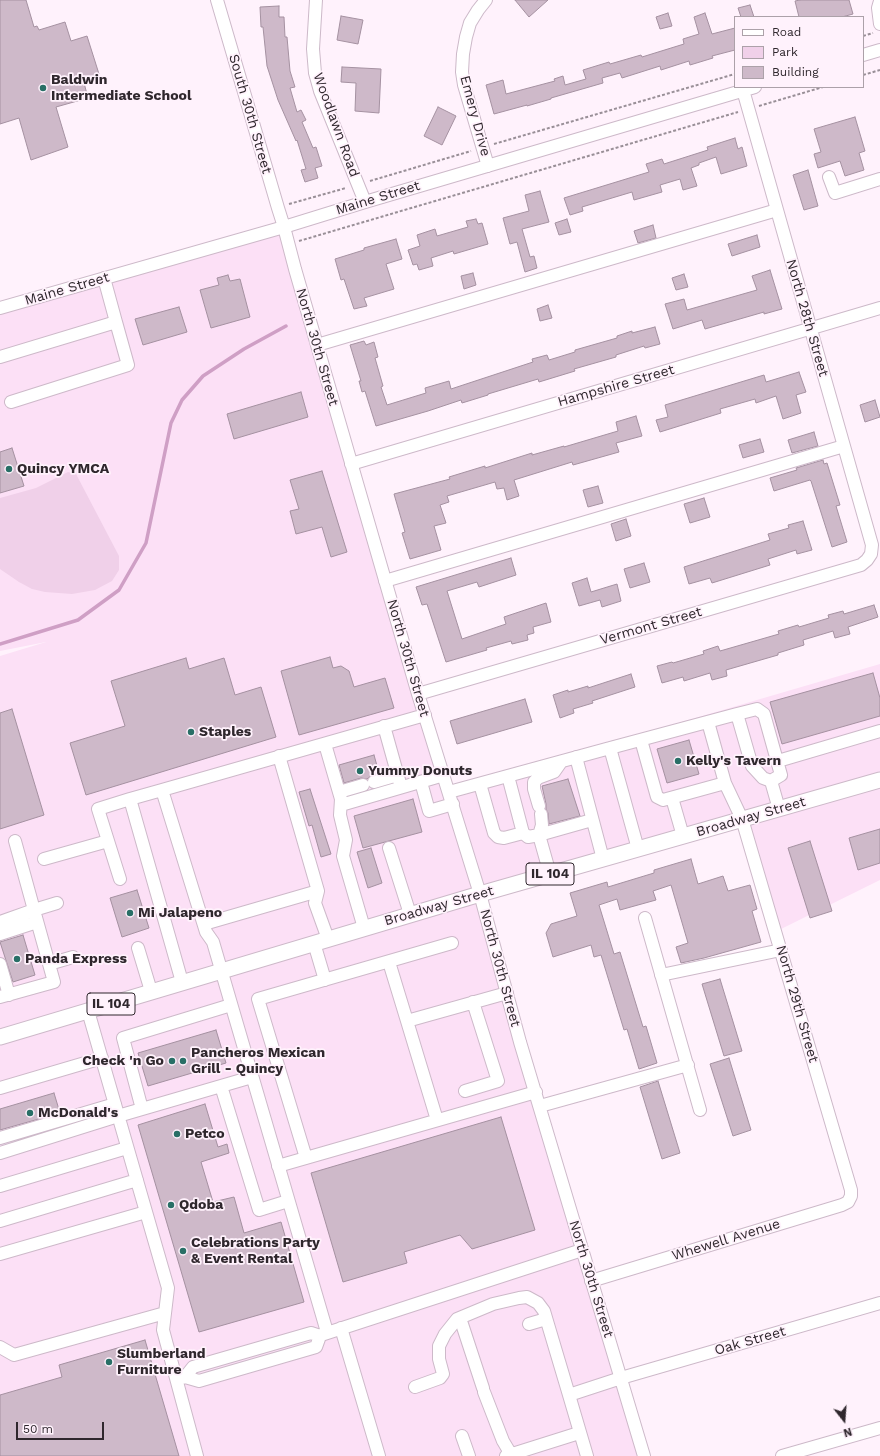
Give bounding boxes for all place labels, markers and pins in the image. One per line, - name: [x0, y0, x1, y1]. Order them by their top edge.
- place label: Baldwin Intermediate School: [51, 72, 191, 104]
- marker: Baldwin Intermediate School: [38, 83, 48, 93]
- place label: Quincy YMCA: [17, 461, 109, 477]
- marker: Quincy YMCA: [4, 464, 14, 474]
- place label: Staples: [199, 724, 251, 740]
- marker: Staples: [186, 727, 196, 737]
- place label: Kelly's Tavern: [686, 753, 781, 769]
- marker: Kelly's Tavern: [673, 756, 683, 766]
- place label: Yummy Donuts: [368, 763, 472, 779]
- marker: Yummy Donuts: [355, 766, 365, 776]
- place label: Mi Jalapeno: [138, 905, 222, 921]
- marker: Mi Jalapeno: [125, 908, 135, 918]
- place label: Panda Express: [25, 951, 127, 967]
- marker: Panda Express: [12, 954, 22, 964]
- place label: Pancheros Mexican Grill - Quincy: [191, 1045, 325, 1078]
- place label: Check 'n Go: [82, 1053, 164, 1069]
- marker: Check 'n Go: [167, 1056, 177, 1066]
- marker: Pancheros Mexican Grill - Quincy: [178, 1056, 188, 1066]
- place label: McDonald's: [38, 1105, 118, 1121]
- marker: McDonald's: [25, 1108, 35, 1118]
- place label: Petco: [185, 1126, 225, 1142]
- marker: Petco: [172, 1129, 182, 1139]
- place label: Qdoba: [179, 1197, 223, 1213]
- marker: Qdoba: [166, 1200, 176, 1210]
- place label: Celebrations Party & Event Rental: [191, 1235, 320, 1268]
- marker: Celebrations Party & Event Rental: [178, 1246, 188, 1256]
- place label: Slumberland Furniture: [117, 1346, 206, 1378]
- marker: Slumberland Furniture: [104, 1357, 114, 1367]

